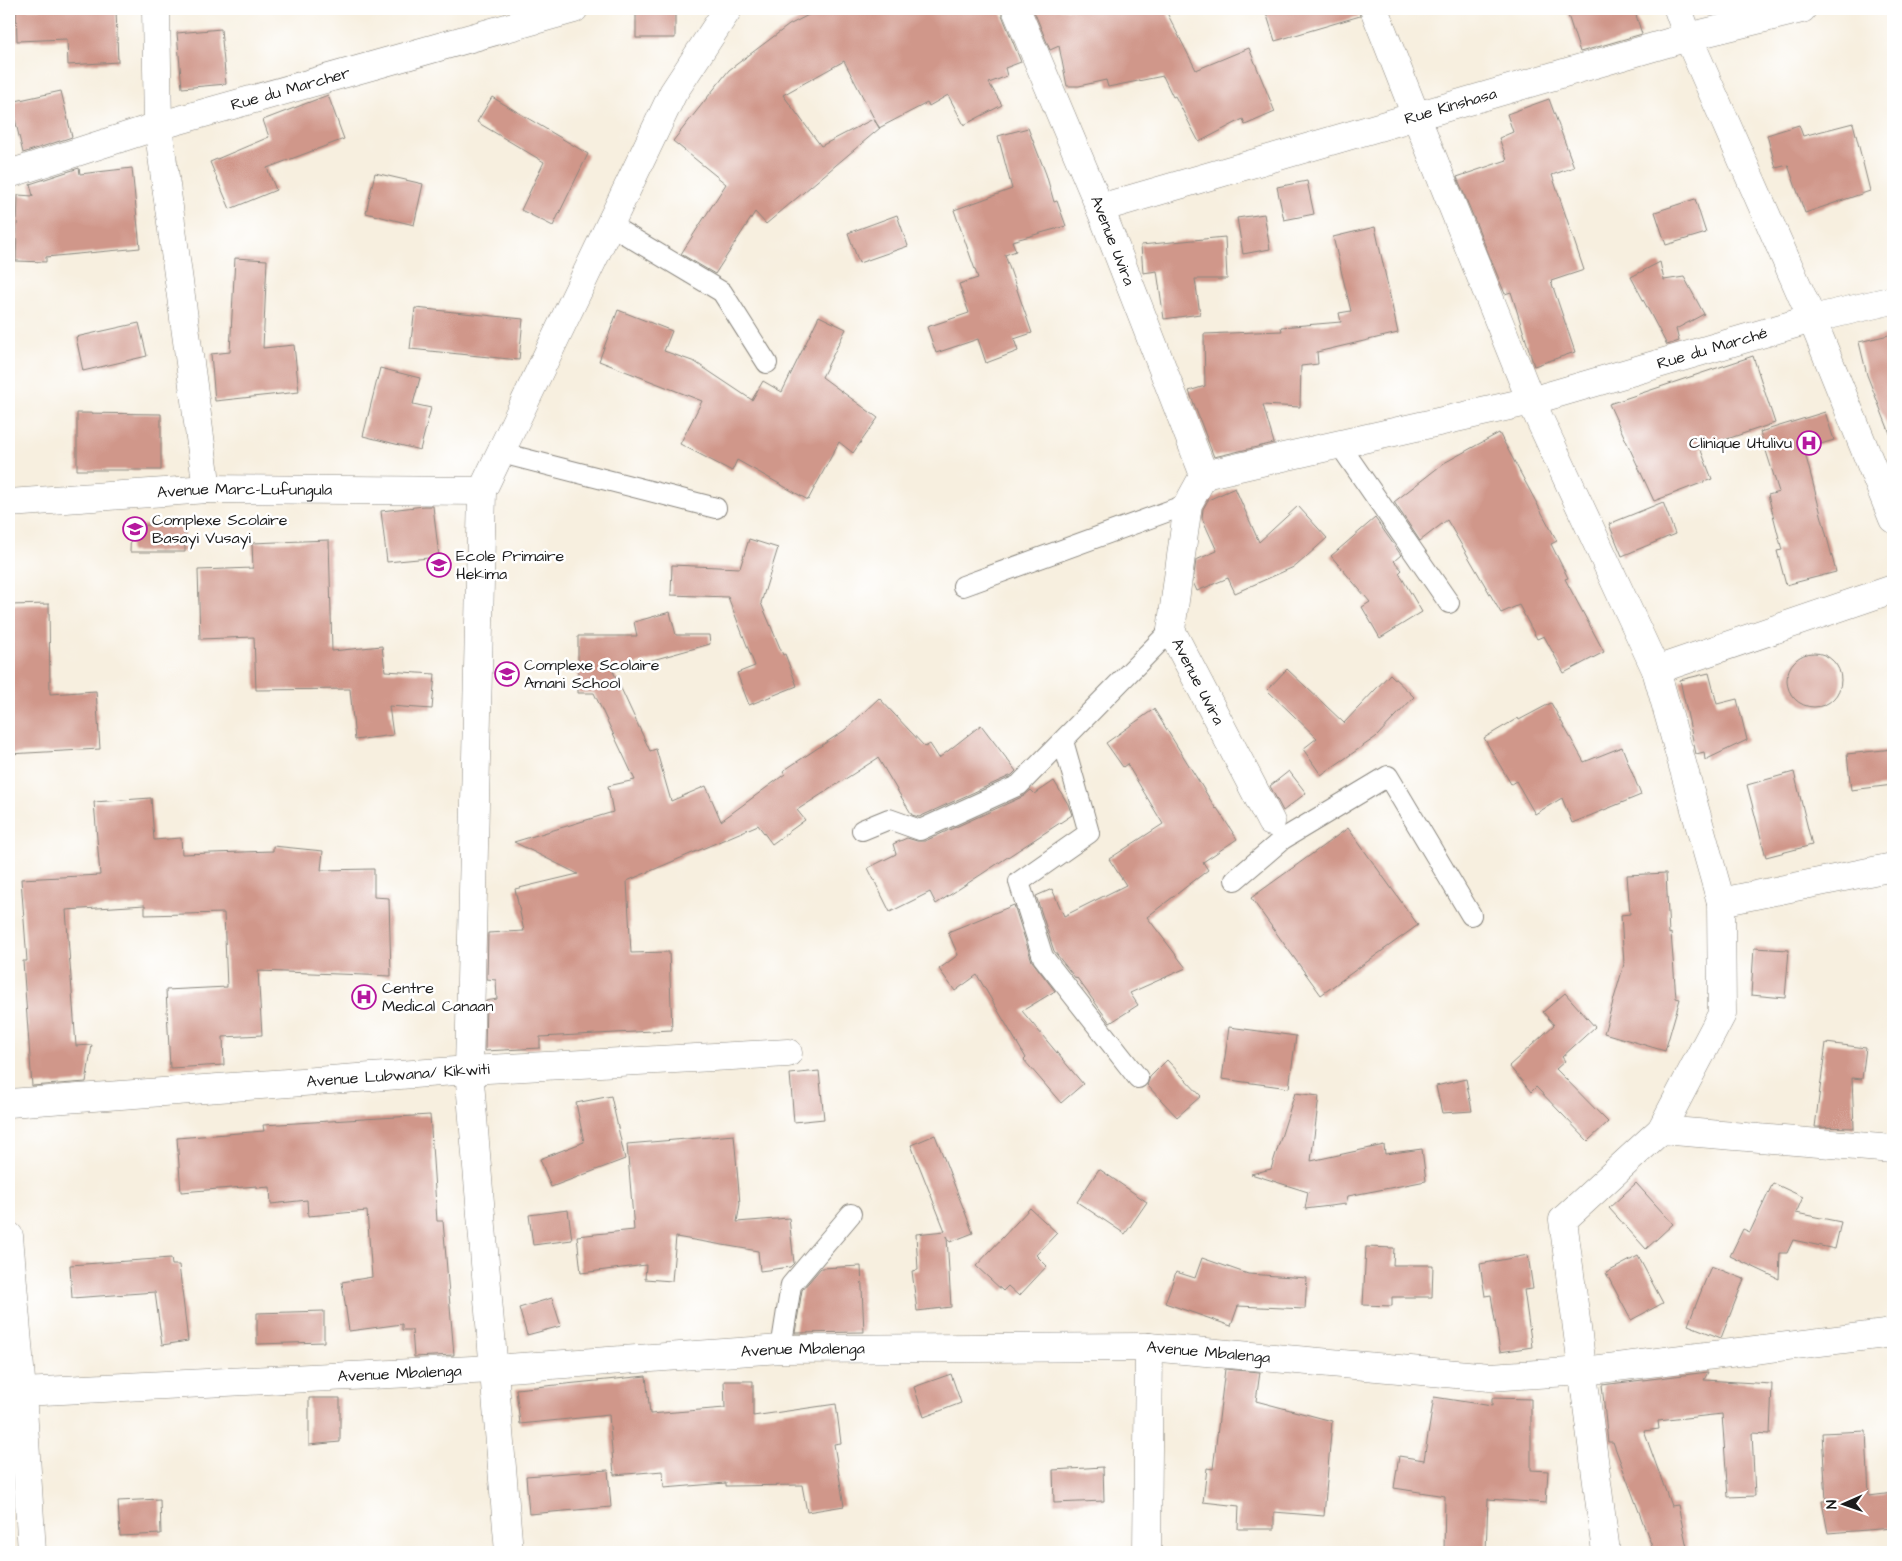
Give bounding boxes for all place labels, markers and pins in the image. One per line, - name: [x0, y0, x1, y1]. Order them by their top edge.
- hospital icon: Clinique Utulivu: [1796, 430, 1822, 456]
- place label: Clinique Utulivu: [1689, 432, 1792, 454]
- place label: Complexe Scolaire Basayi Vusayi: [152, 509, 288, 550]
- school or university icon: Complexe Scolaire Basayi Vusayi: [122, 516, 148, 542]
- place label: Ecole Primaire Hekima: [456, 545, 564, 585]
- school or university icon: Ecole Primaire Hekima: [426, 552, 452, 578]
- place label: Complexe Scolaire Amani School: [524, 654, 660, 694]
- school or university icon: Complexe Scolaire Amani School: [494, 661, 520, 687]
- place label: Centre Medical Canaan: [382, 977, 493, 1017]
- hospital icon: Centre Medical Canaan: [351, 984, 377, 1010]

